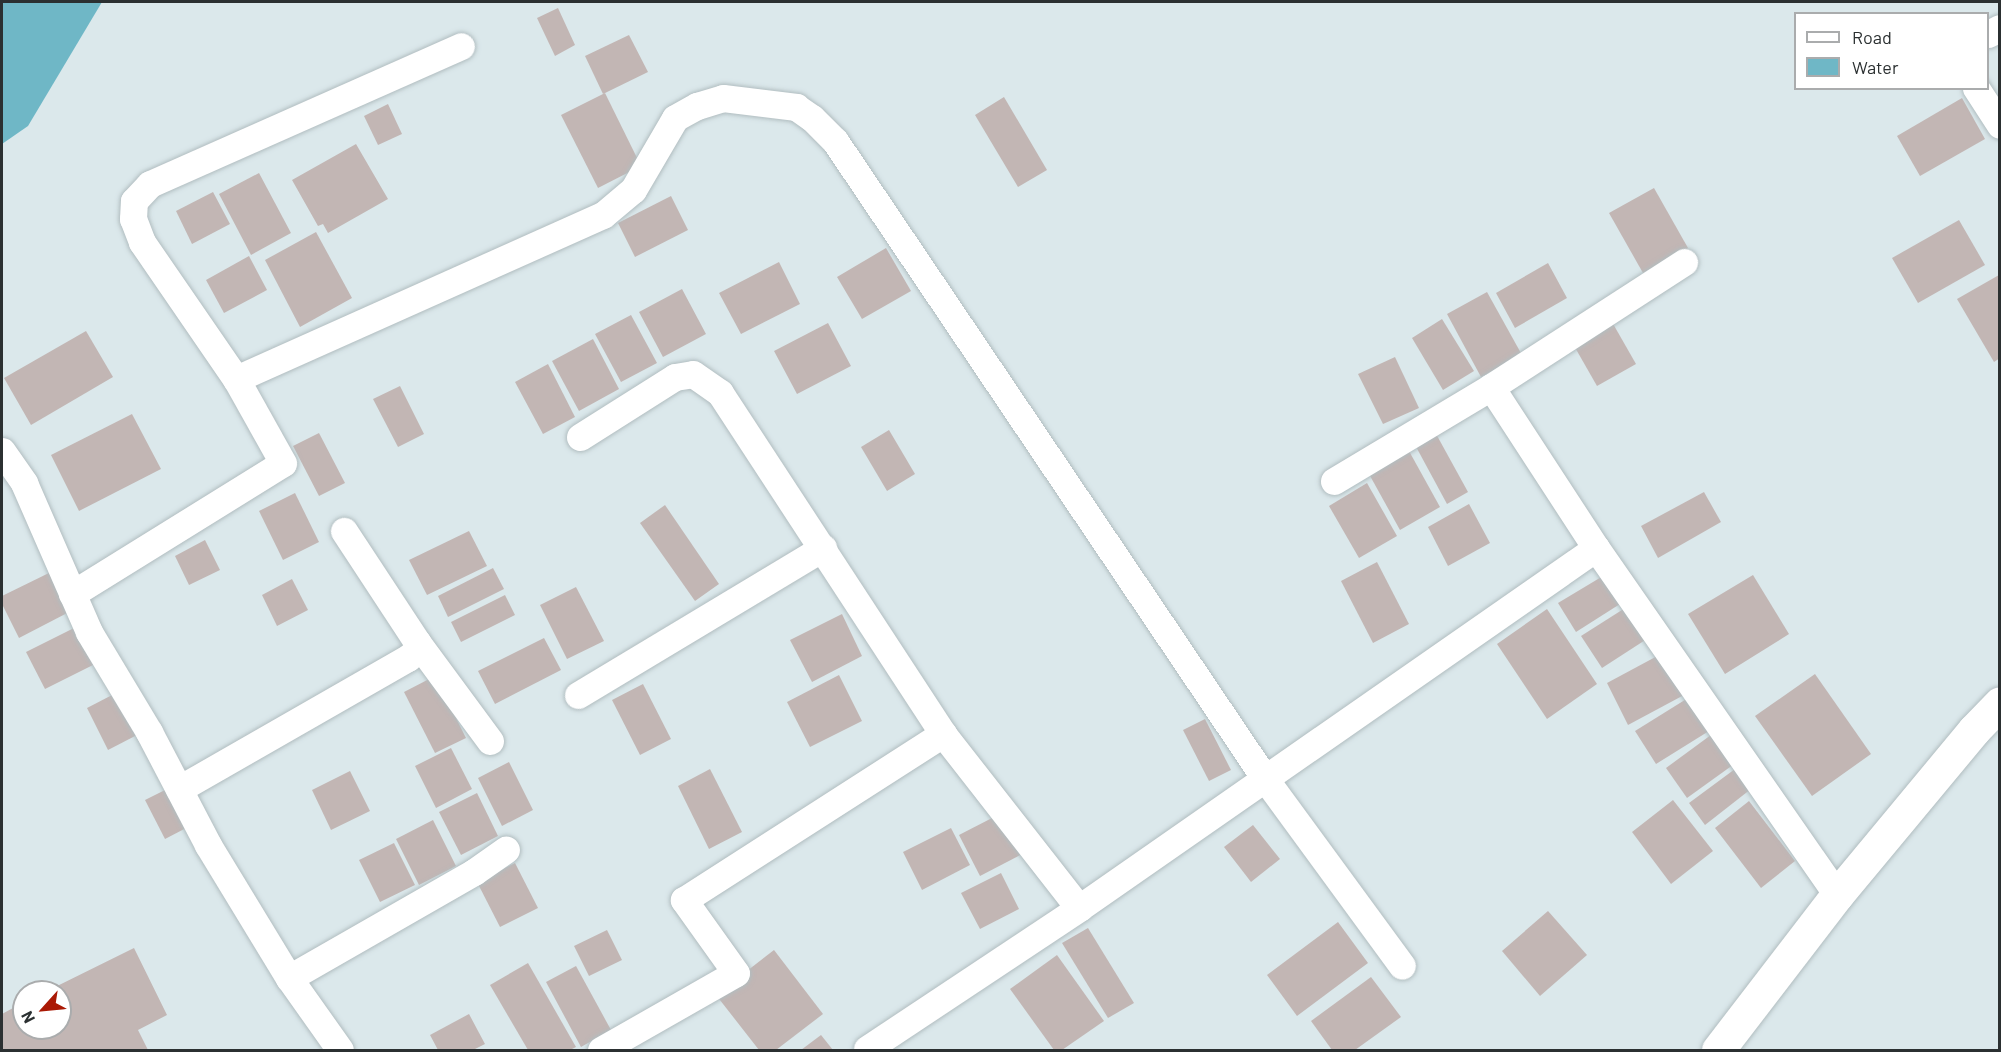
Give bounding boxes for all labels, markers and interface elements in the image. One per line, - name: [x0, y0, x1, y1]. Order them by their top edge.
- legend: [1794, 12, 1989, 90]
- text: Road: [1852, 26, 1892, 48]
- text: Water: [1852, 56, 1899, 78]
- north arrow: [12, 980, 72, 1040]
- text: N: [16, 1008, 38, 1027]

